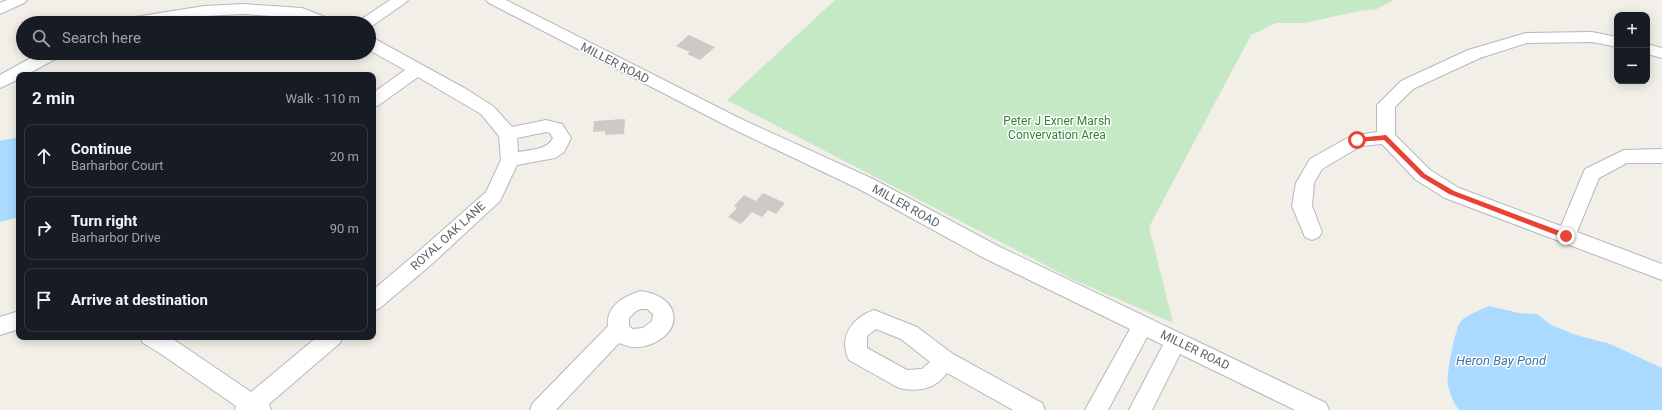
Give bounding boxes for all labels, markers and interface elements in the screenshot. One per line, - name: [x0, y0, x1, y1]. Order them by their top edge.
- map controls: [1614, 12, 1650, 84]
- button: +: [1614, 12, 1650, 48]
- search box: [16, 16, 376, 60]
- icon: search: [30, 27, 52, 49]
- text: Search here: [62, 29, 141, 47]
- street label: MILLER ROAD: [578, 40, 652, 86]
- button: −: [1614, 48, 1650, 84]
- text: 2 min: [32, 88, 75, 108]
- text: Walk · 110 m: [285, 91, 360, 106]
- park label: Peter J Exner Marsh Convervation Area: [1003, 114, 1111, 142]
- route start: [1348, 131, 1366, 149]
- text: Continue: [71, 140, 132, 158]
- icon: ahead: [33, 145, 55, 167]
- text: 20 m: [330, 149, 359, 164]
- text: Barharbor Court: [71, 158, 164, 173]
- street label: MILLER ROAD: [870, 182, 942, 230]
- street label: ROYAL OAK LANE: [408, 199, 488, 273]
- text: Turn right: [71, 212, 137, 230]
- icon: right: [33, 217, 55, 239]
- text: 90 m: [330, 221, 359, 236]
- route end: [1557, 227, 1575, 245]
- text: Barharbor Drive: [71, 230, 161, 245]
- icon: arrive: [33, 289, 55, 311]
- text: Arrive at destination: [71, 291, 208, 309]
- street label: MILLER ROAD: [1158, 327, 1232, 373]
- water label: Heron Bay Pond: [1456, 353, 1547, 368]

